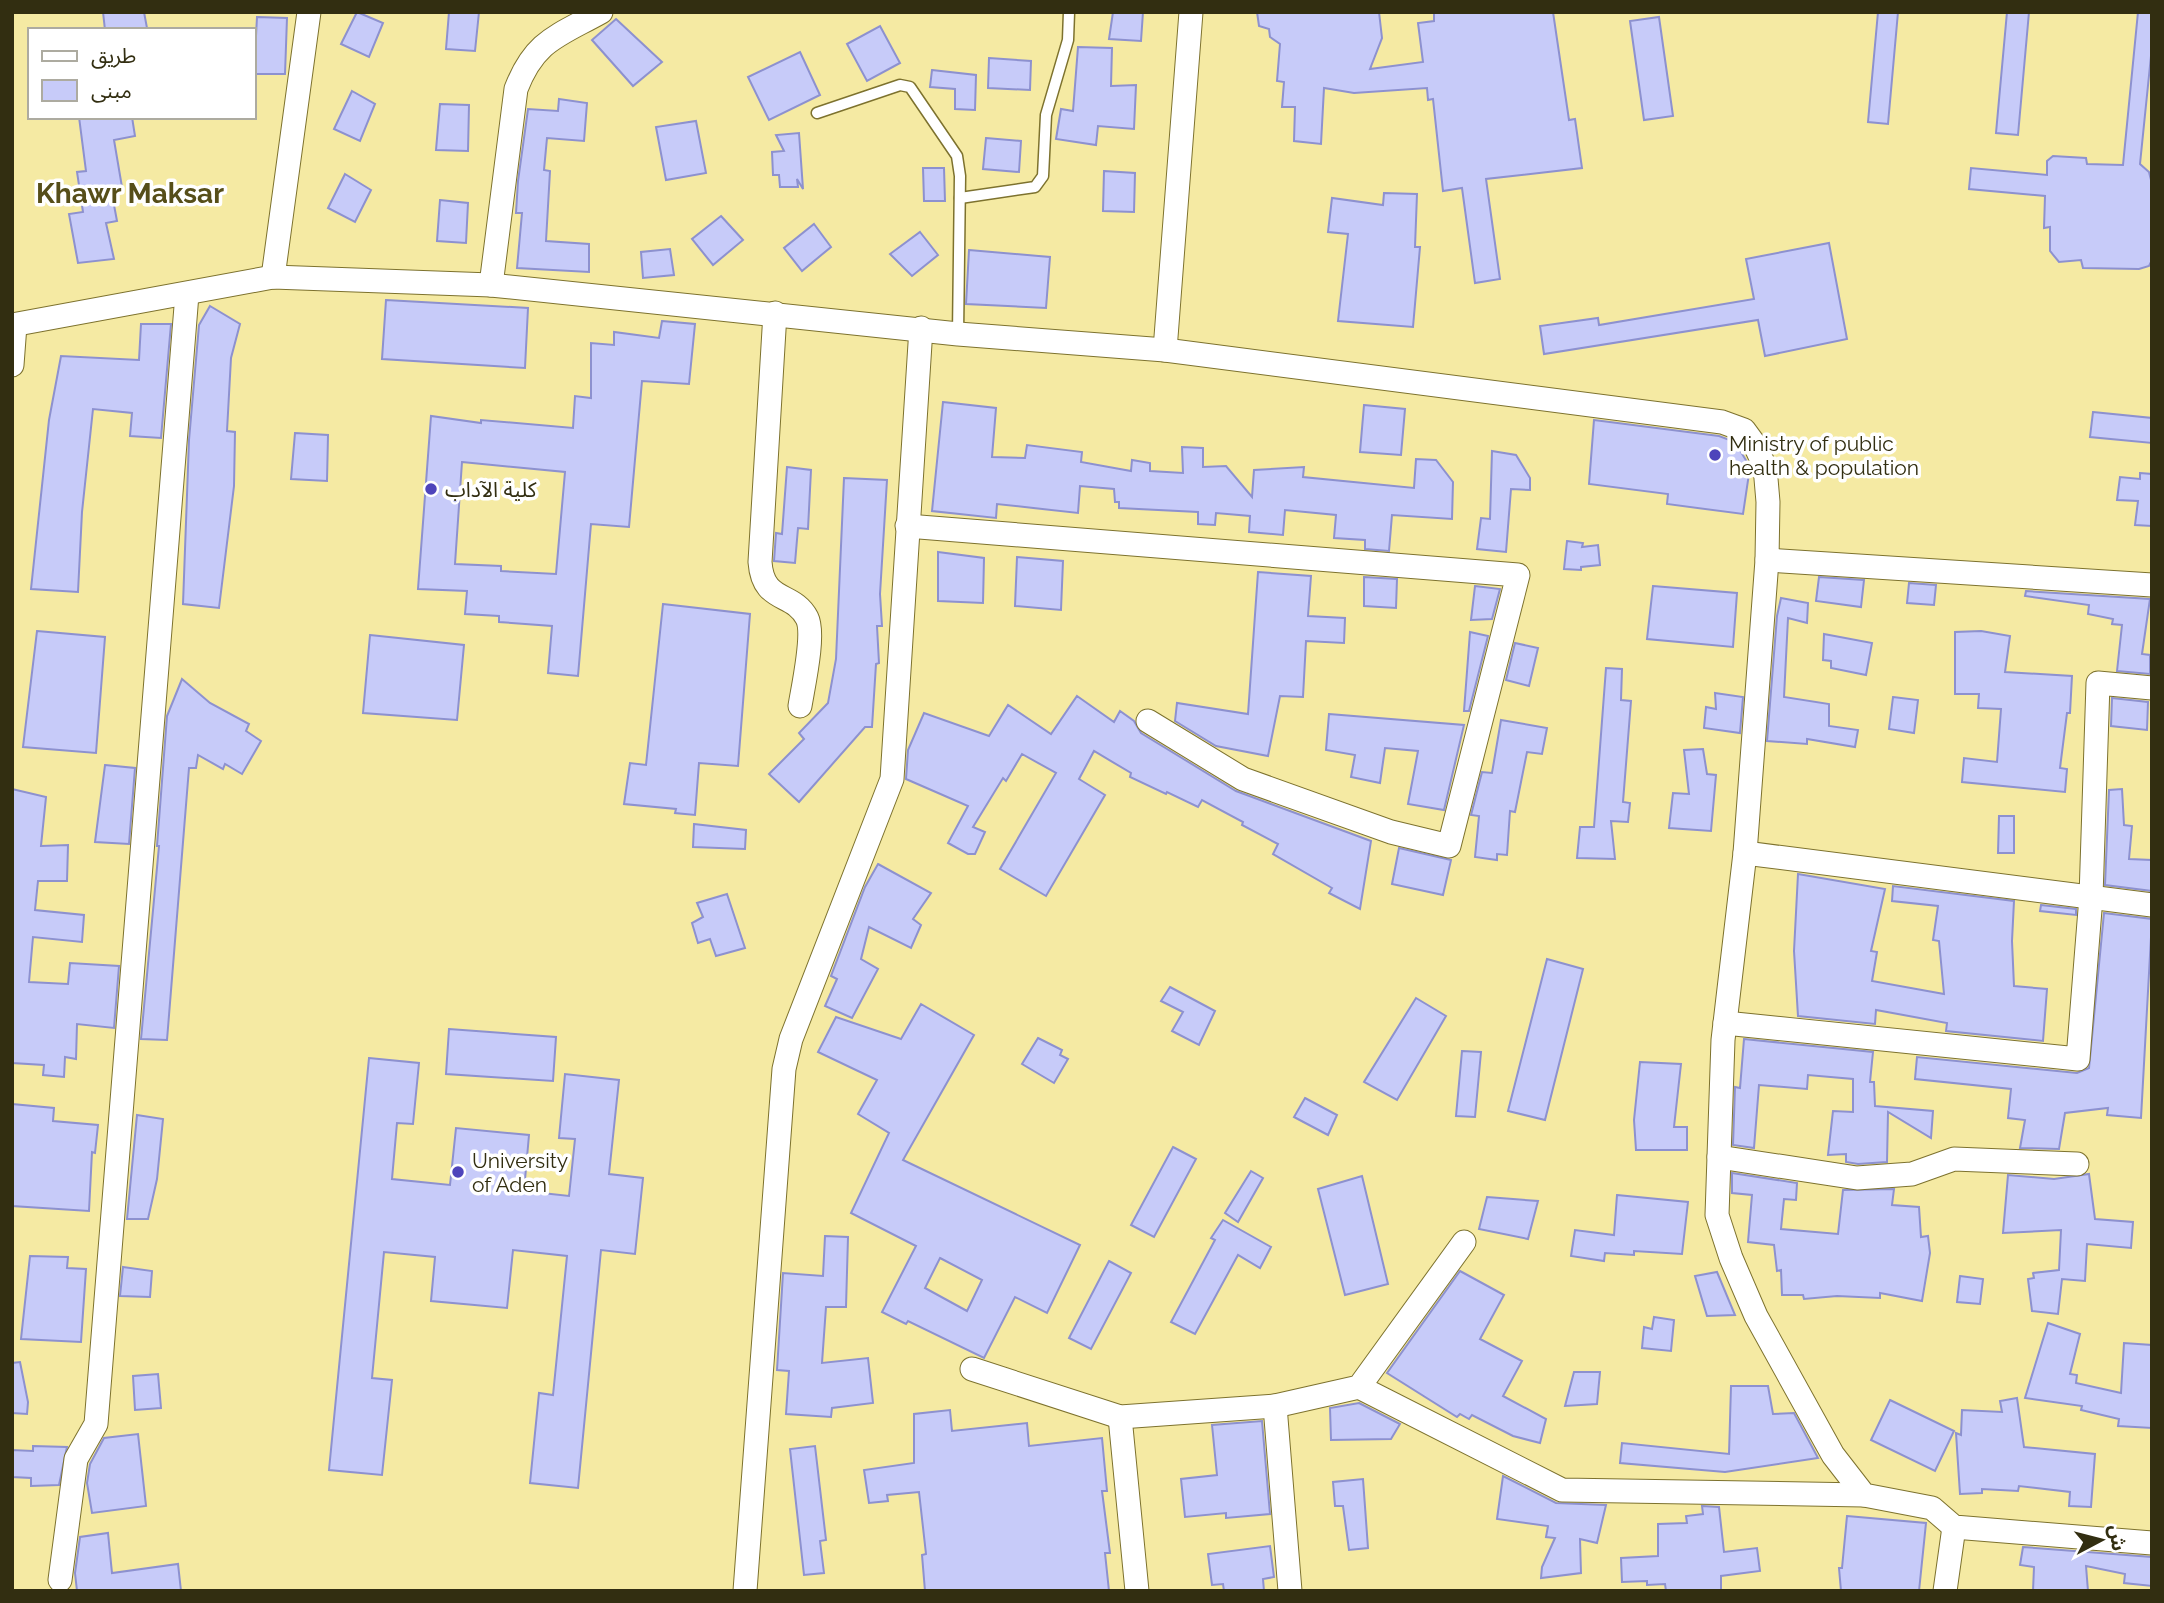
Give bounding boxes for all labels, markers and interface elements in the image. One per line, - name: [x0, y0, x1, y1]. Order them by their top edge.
- legend: [28, 28, 256, 119]
- text: طريق: [91, 43, 136, 69]
- text: مبنى: [91, 78, 132, 103]
- district label: Khawr Maksar: [36, 177, 224, 210]
- place label: Ministry of public health & population: [1729, 431, 1919, 480]
- marker: Ministry of public health & population: [1707, 447, 1723, 463]
- place label: كلية الآداب: [445, 477, 537, 502]
- marker: كلية الآداب: [423, 481, 439, 497]
- place label: University of Aden: [472, 1148, 568, 1197]
- marker: University of Aden: [450, 1164, 466, 1180]
- north arrow: [2066, 1505, 2136, 1575]
- text: ش: [2105, 1524, 2130, 1552]

